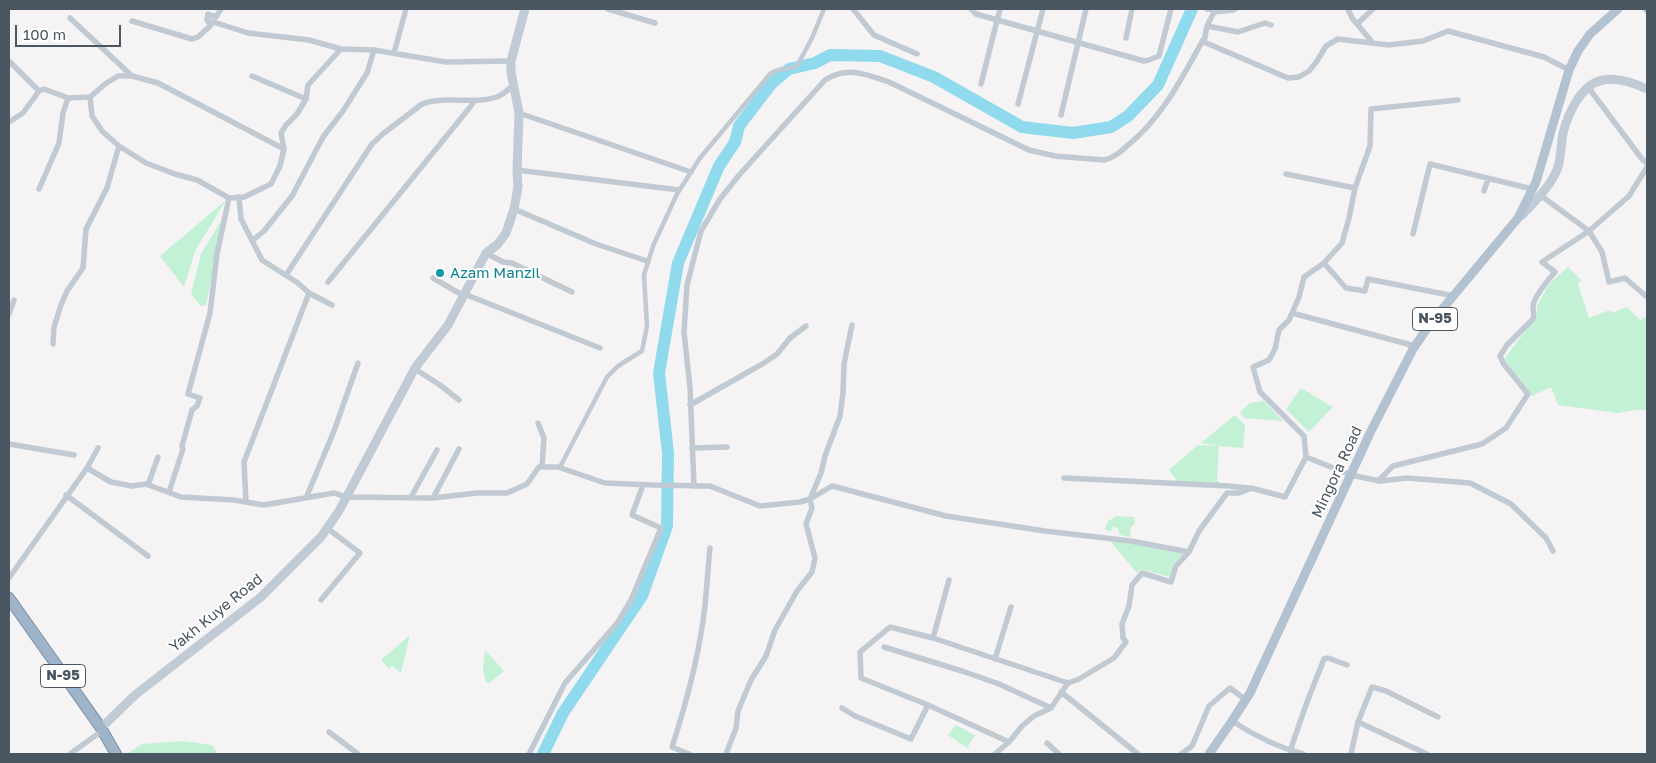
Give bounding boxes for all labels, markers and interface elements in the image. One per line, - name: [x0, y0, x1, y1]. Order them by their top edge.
- scale bar: [18, 15, 124, 47]
- text: 100 m: [23, 25, 66, 43]
- place label: Azam Manzil: [450, 264, 540, 282]
- marker: Azam Manzil: [434, 267, 446, 279]
- road number: N-95: [1412, 308, 1458, 330]
- street label: Mingora Road: [1308, 423, 1366, 521]
- street label: Yakh Kuye Road: [166, 570, 266, 656]
- road number: N-95: [40, 664, 86, 688]

